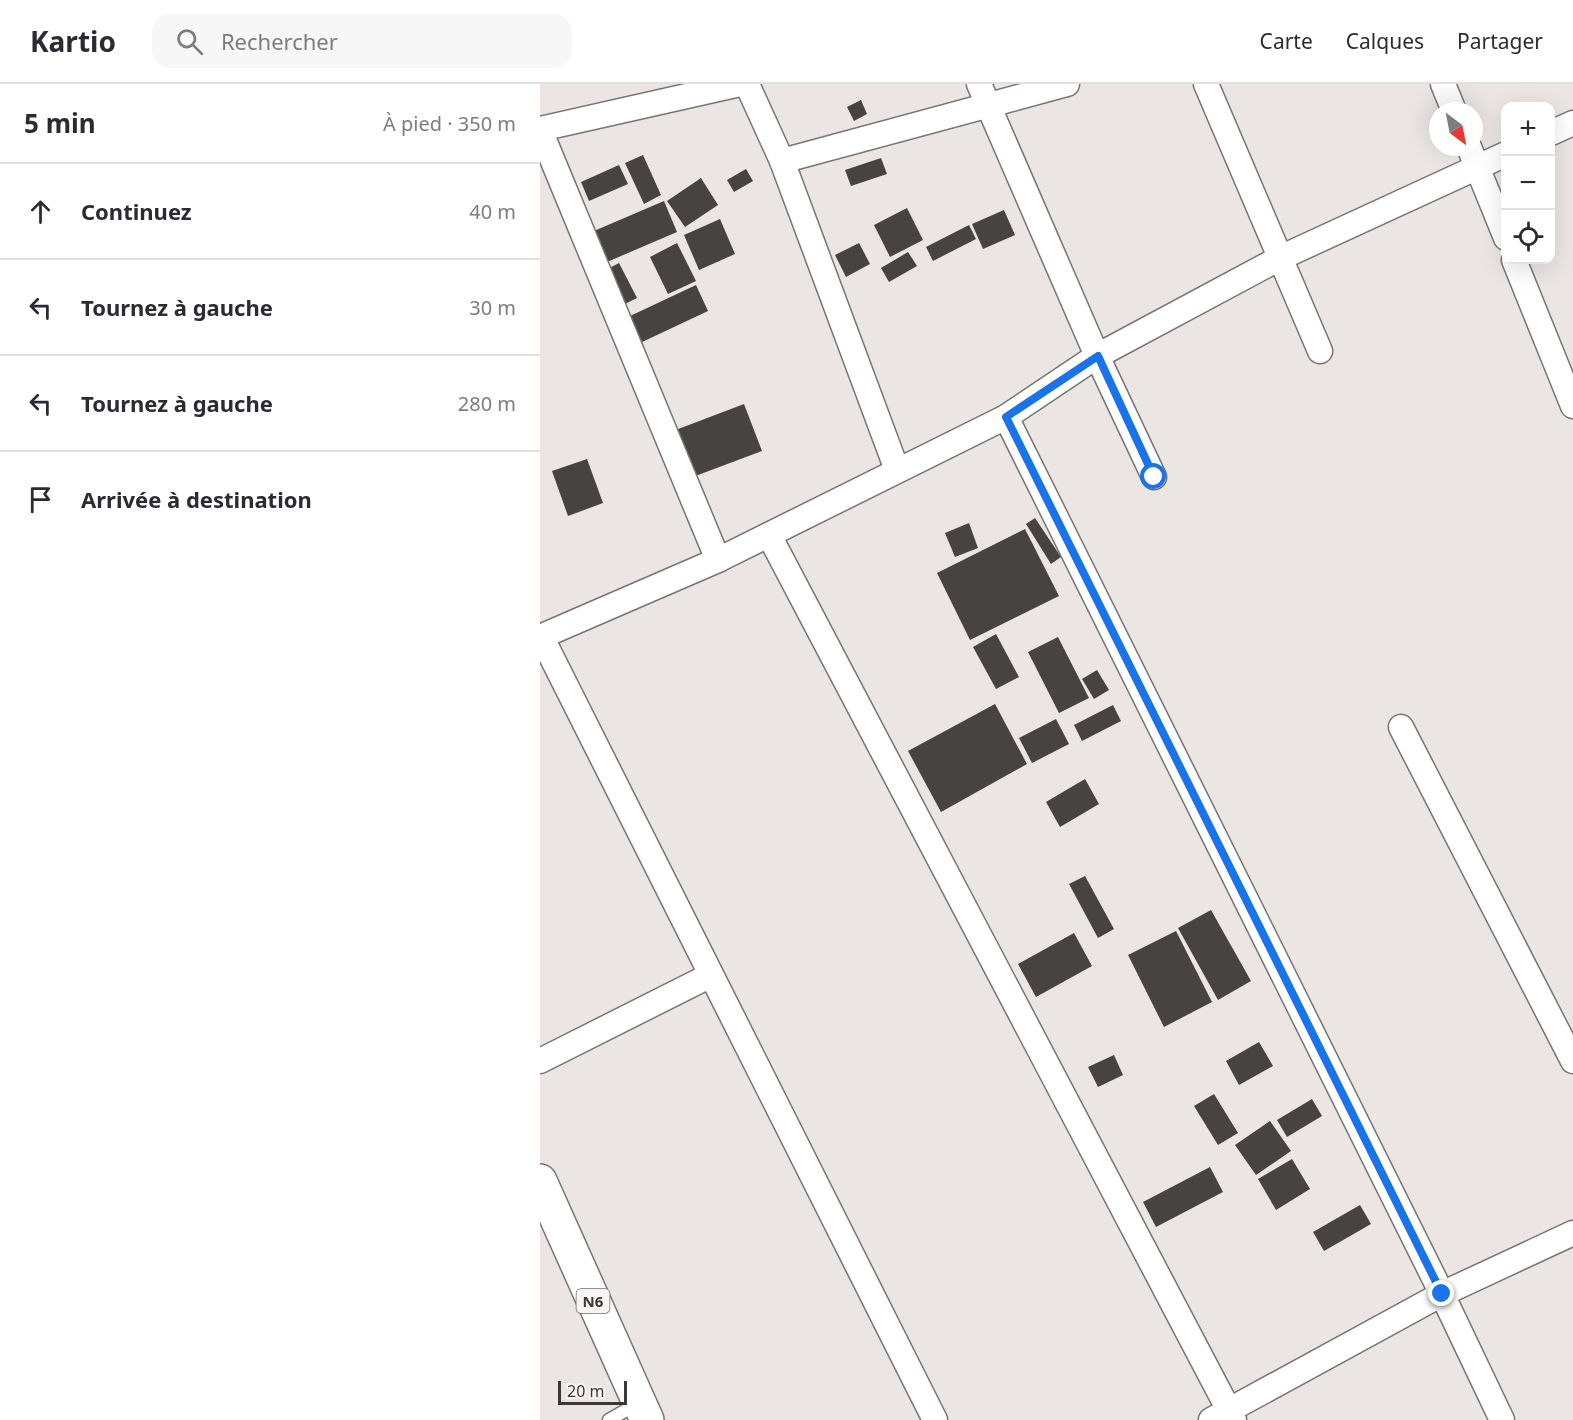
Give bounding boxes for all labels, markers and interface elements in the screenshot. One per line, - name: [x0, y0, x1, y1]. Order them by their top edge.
- search box: [152, 14, 572, 68]
- text: Kartio: [30, 22, 116, 60]
- icon: search: [173, 25, 206, 58]
- text: Rechercher: [221, 26, 338, 56]
- text: Carte: [1260, 27, 1313, 55]
- text: Calques: [1346, 27, 1424, 55]
- text: Partager: [1457, 27, 1543, 55]
- north arrow: [1429, 102, 1483, 156]
- map controls: [1501, 102, 1555, 264]
- button: +: [1501, 102, 1555, 156]
- text: 5 min: [24, 105, 96, 141]
- text: À pied · 350 m: [383, 110, 516, 137]
- button: −: [1501, 156, 1555, 210]
- icon: ahead: [24, 195, 57, 228]
- text: Continuez: [81, 196, 192, 226]
- text: 40 m: [469, 198, 516, 225]
- button: locate: [1501, 210, 1555, 264]
- icon: left: [24, 291, 57, 324]
- text: Tournez à gauche: [81, 292, 273, 322]
- text: 30 m: [469, 294, 516, 321]
- icon: left: [24, 387, 57, 420]
- text: Tournez à gauche: [81, 388, 273, 418]
- text: 280 m: [458, 390, 516, 417]
- route start: [1140, 463, 1166, 489]
- icon: arrive: [24, 483, 57, 516]
- text: Arrivée à destination: [81, 484, 312, 514]
- route end: [1428, 1280, 1454, 1306]
- road number: N6: [576, 1289, 610, 1313]
- scale bar: [558, 1378, 627, 1406]
- text: 20 m: [567, 1380, 604, 1402]

